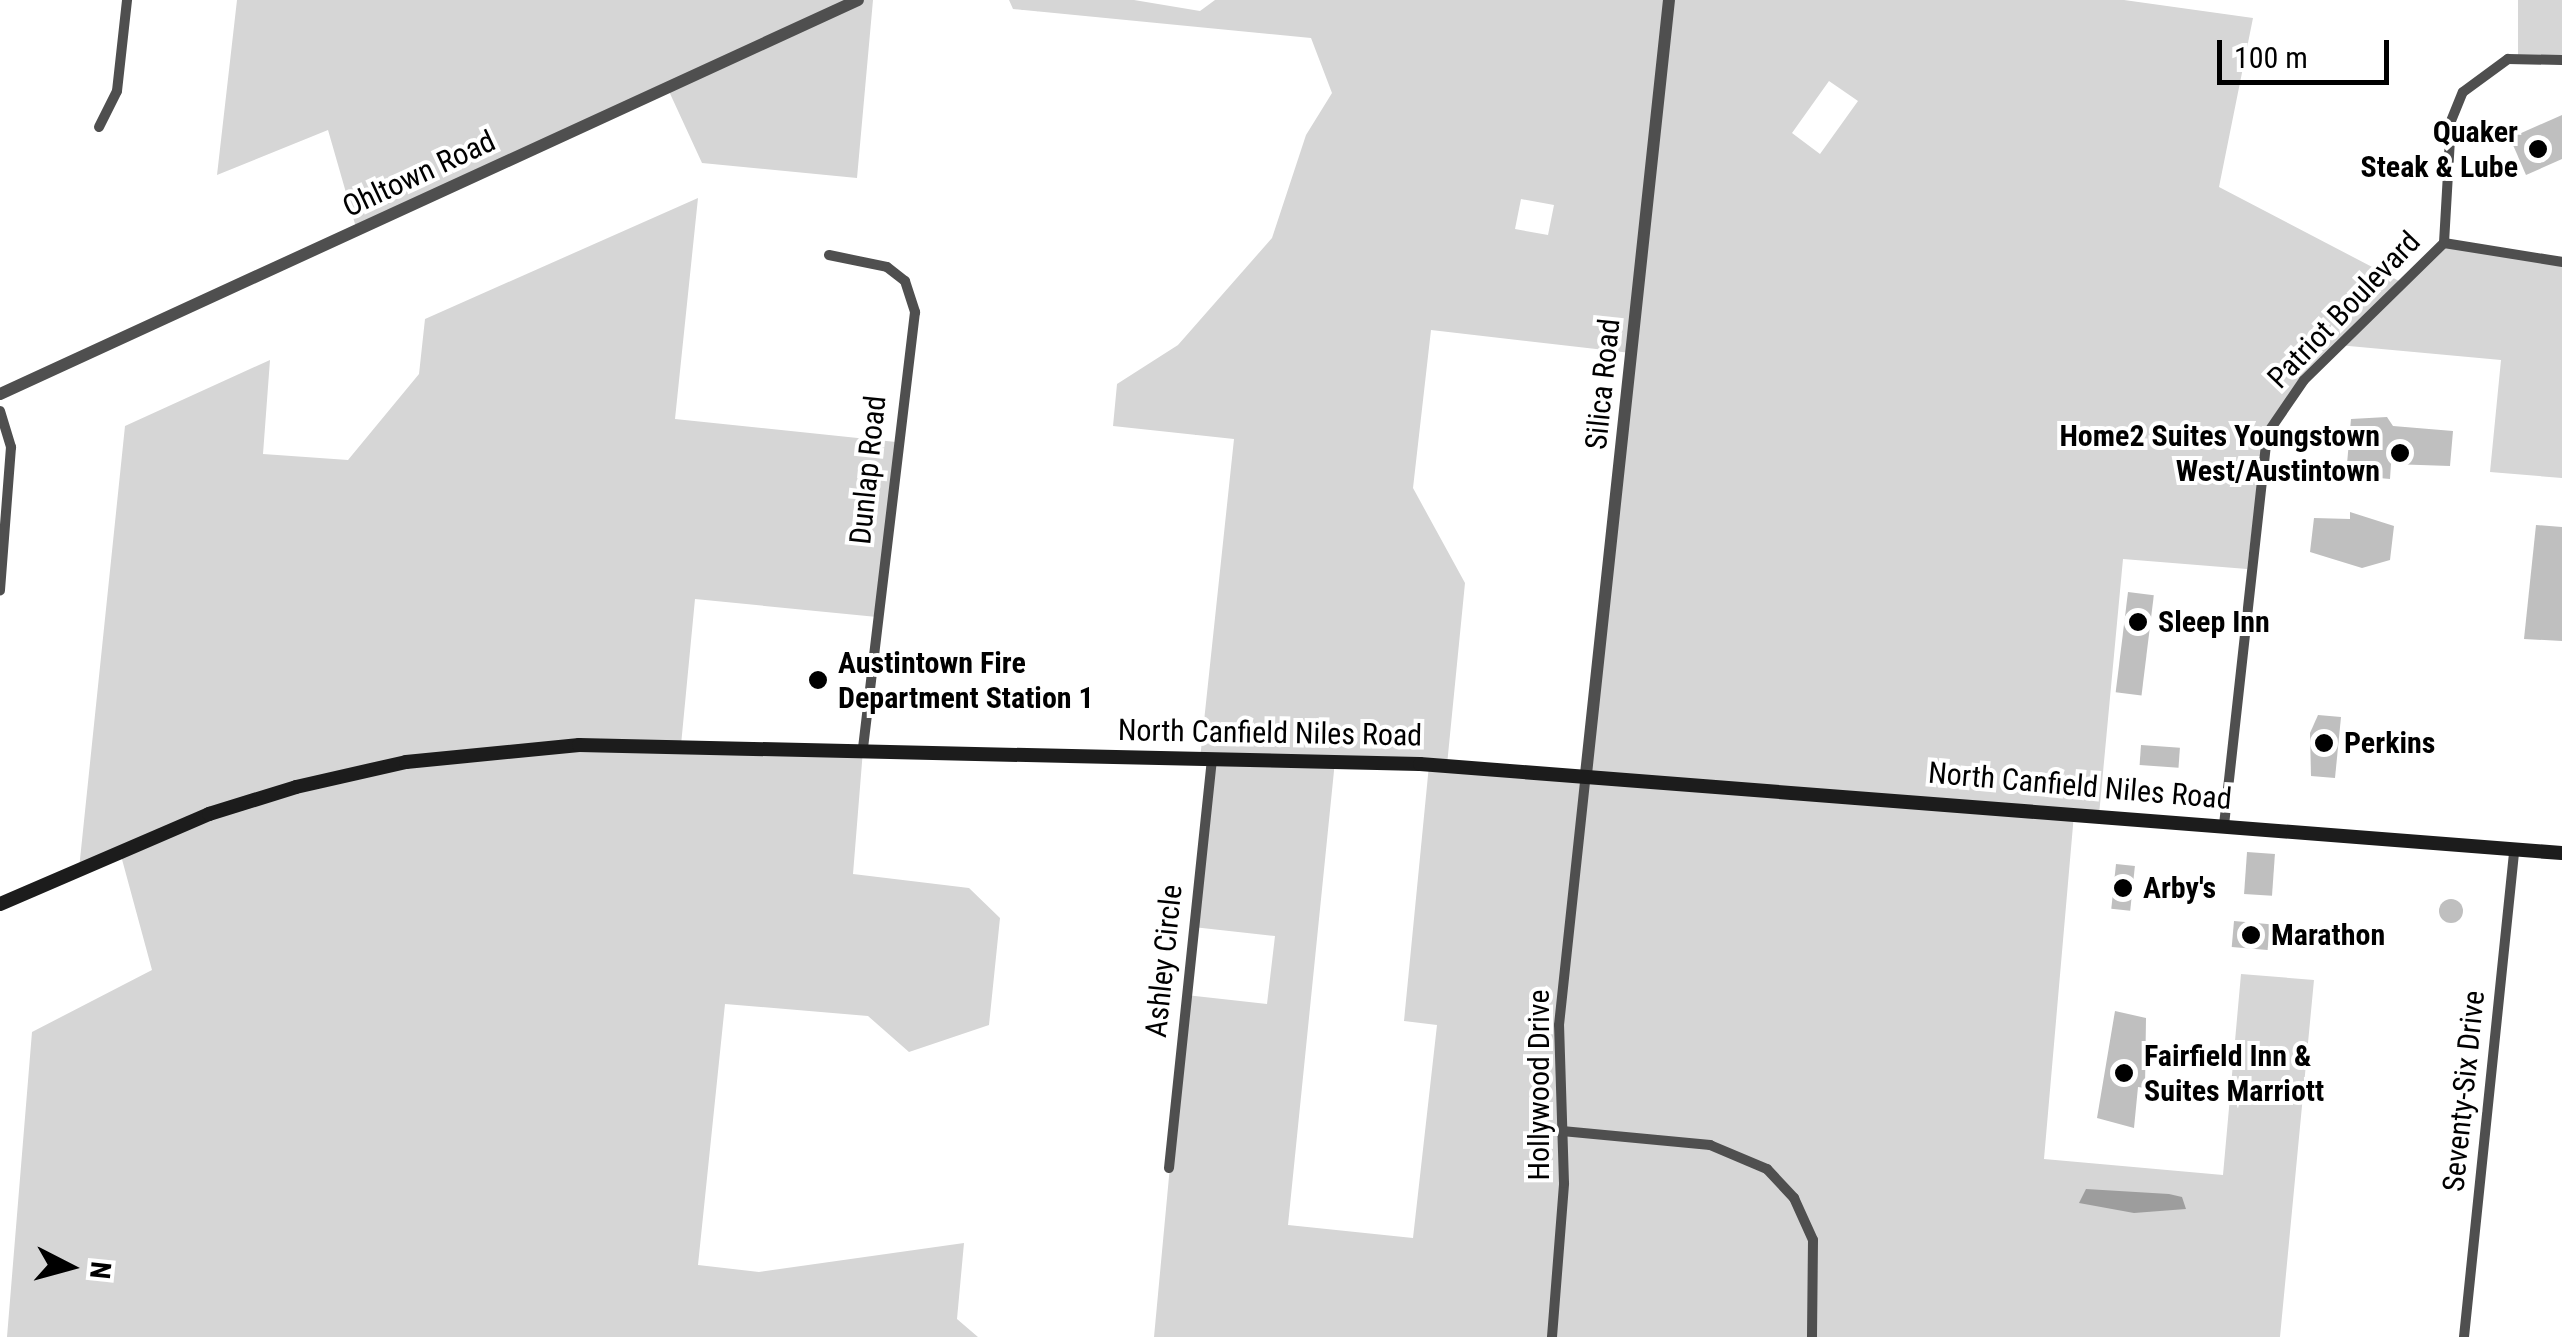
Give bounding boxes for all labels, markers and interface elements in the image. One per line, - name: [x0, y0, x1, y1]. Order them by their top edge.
- scale bar: [2222, 20, 2394, 82]
- text: 100 m: [2234, 40, 2308, 75]
- place label: Quaker Steak & Lube: [2360, 114, 2518, 184]
- street label: Ohltown Road: [337, 123, 501, 225]
- marker: Quaker Steak & Lube: [2527, 138, 2549, 160]
- street label: Patriot Boulevard: [2260, 224, 2428, 396]
- street label: Silica Road: [1578, 317, 1628, 451]
- street label: Dunlap Road: [842, 394, 894, 546]
- place label: Home2 Suites Youngstown West/Austintown: [2059, 418, 2380, 488]
- marker: Home2 Suites Youngstown West/Austintown: [2389, 442, 2411, 464]
- place label: Sleep Inn: [2158, 604, 2270, 640]
- marker: Sleep Inn: [2127, 611, 2149, 633]
- place label: Austintown Fire Department Station 1: [838, 645, 1094, 716]
- marker: Austintown Fire Department Station 1: [807, 669, 829, 691]
- street label: North Canfield Niles Road: [1118, 712, 1422, 754]
- place label: Perkins: [2344, 725, 2435, 761]
- marker: Perkins: [2313, 732, 2335, 754]
- street label: North Canfield Niles Road: [1927, 755, 2233, 817]
- place label: Arby's: [2143, 870, 2216, 906]
- marker: Arby's: [2112, 877, 2134, 899]
- street label: Ashley Circle: [1138, 883, 1190, 1039]
- place label: Marathon: [2271, 917, 2385, 953]
- marker: Marathon: [2240, 924, 2262, 946]
- street label: Hollywood Drive: [1521, 989, 1557, 1181]
- street label: Seventy-Six Drive: [2436, 989, 2492, 1193]
- place label: Fairfield Inn & Suites Marriott: [2144, 1038, 2324, 1108]
- marker: Fairfield Inn & Suites Marriott: [2113, 1062, 2135, 1084]
- north arrow: [20, 1217, 120, 1317]
- text: N: [83, 1260, 118, 1280]

